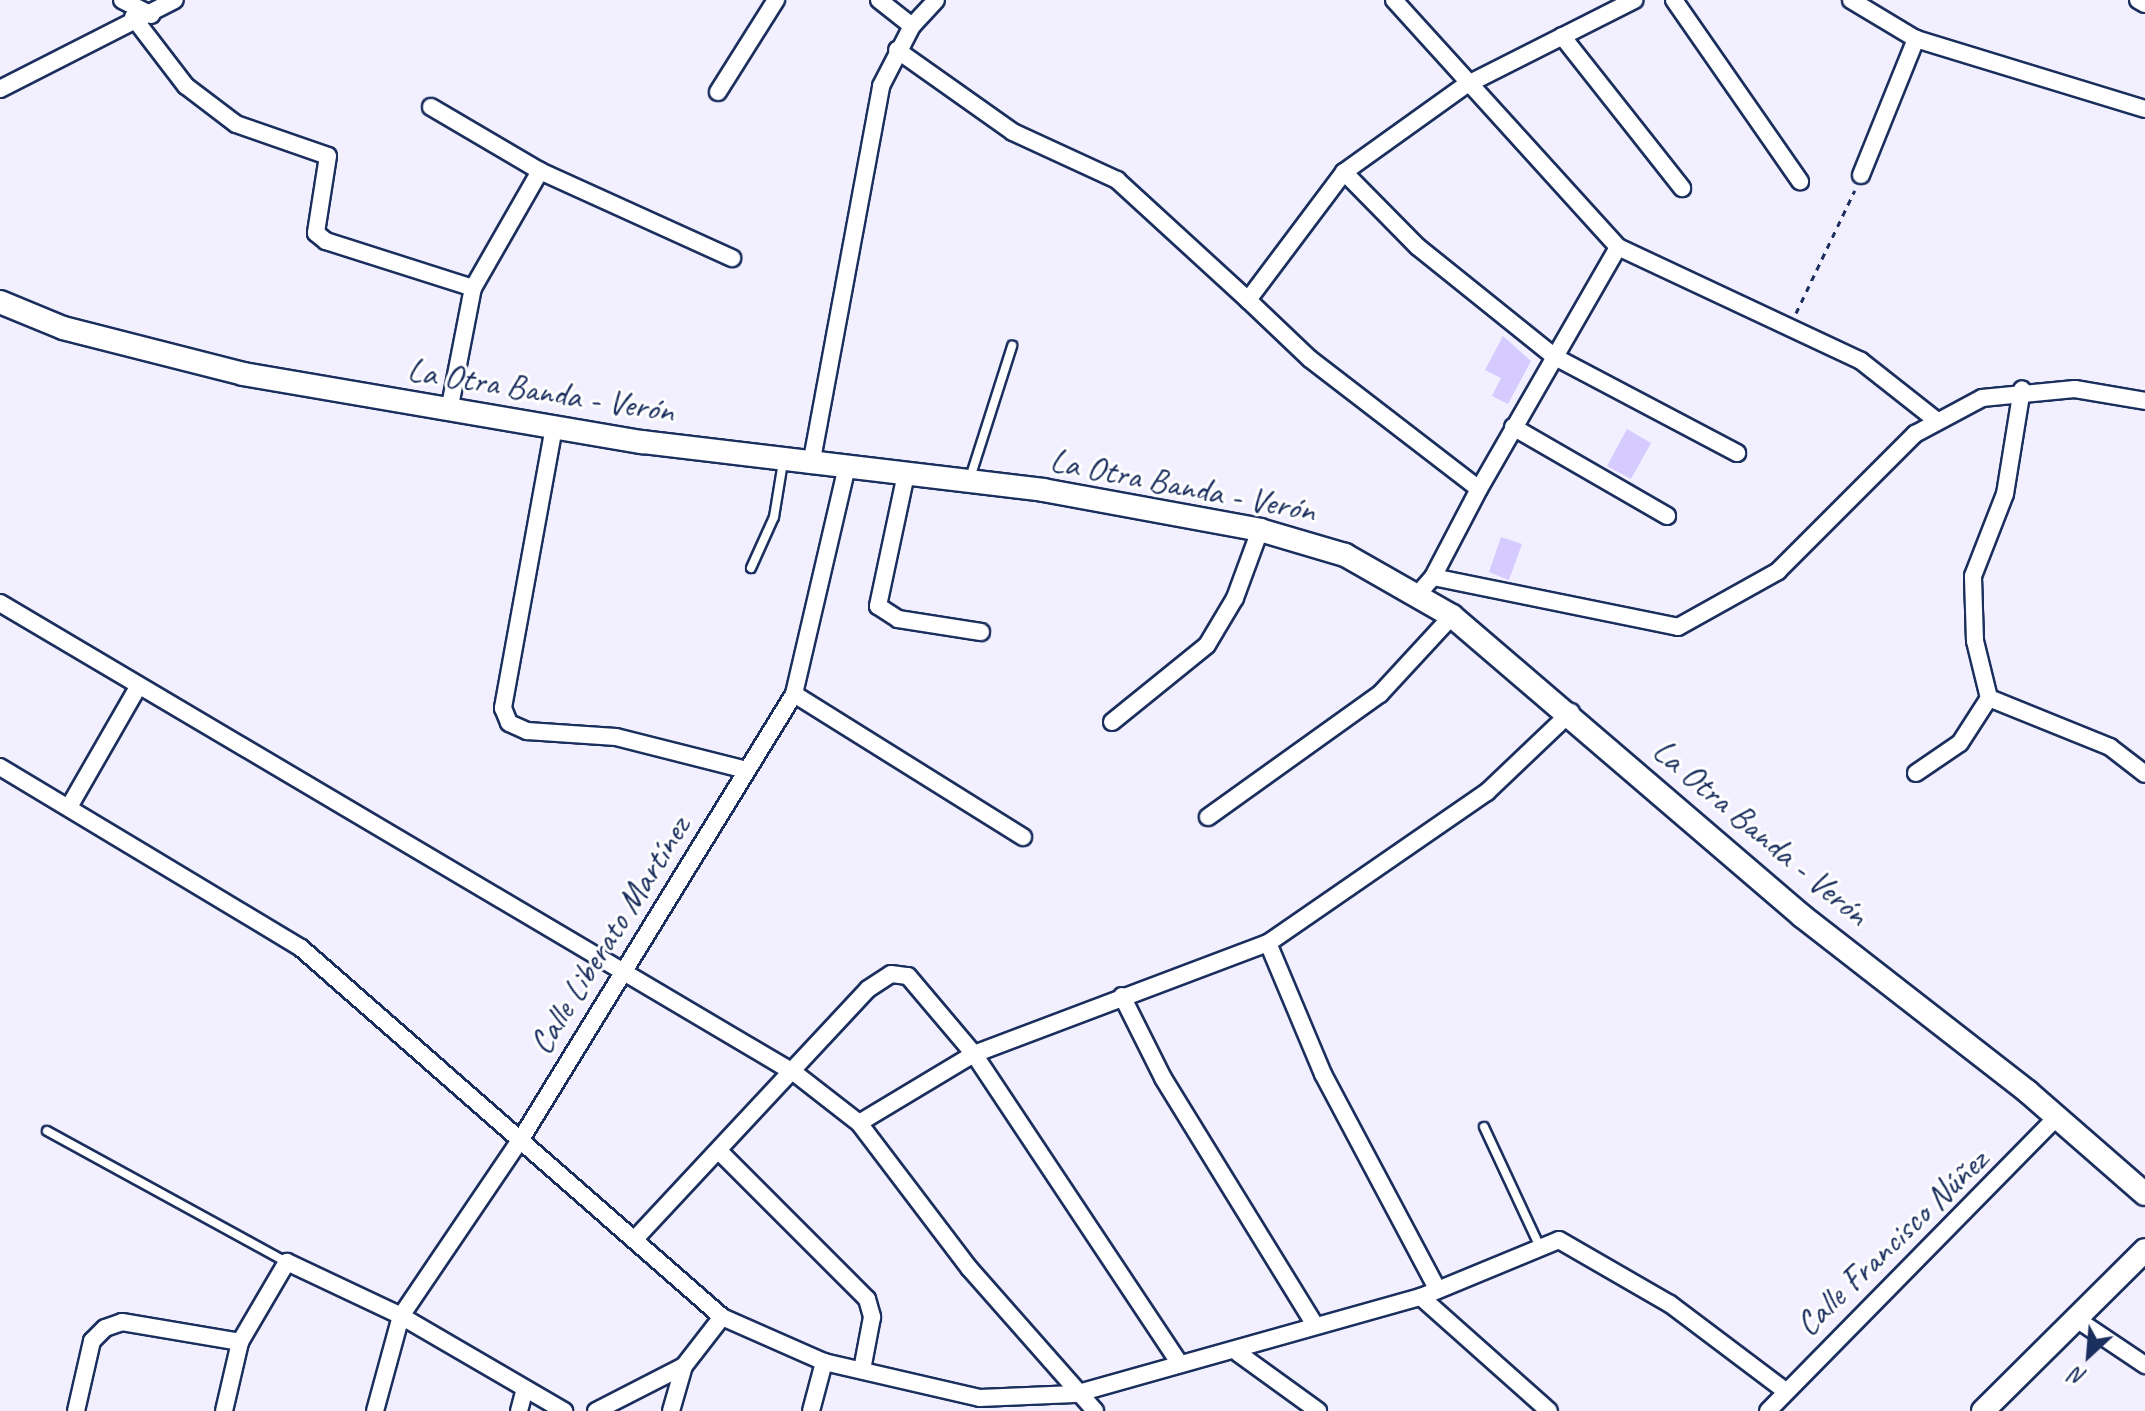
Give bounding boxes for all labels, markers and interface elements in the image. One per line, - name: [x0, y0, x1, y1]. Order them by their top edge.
- street label: La Otra Banda - Verón: [404, 349, 678, 431]
- street label: La Otra Banda - Verón: [1046, 439, 1320, 531]
- street label: La Otra Banda - Verón: [1644, 730, 1878, 934]
- street label: Calle Liberato Martínez: [519, 809, 699, 1061]
- street label: Calle Francisco Núñez: [1786, 1140, 1996, 1344]
- north arrow: [2049, 1315, 2129, 1395]
- text: N: [2066, 1361, 2091, 1392]

